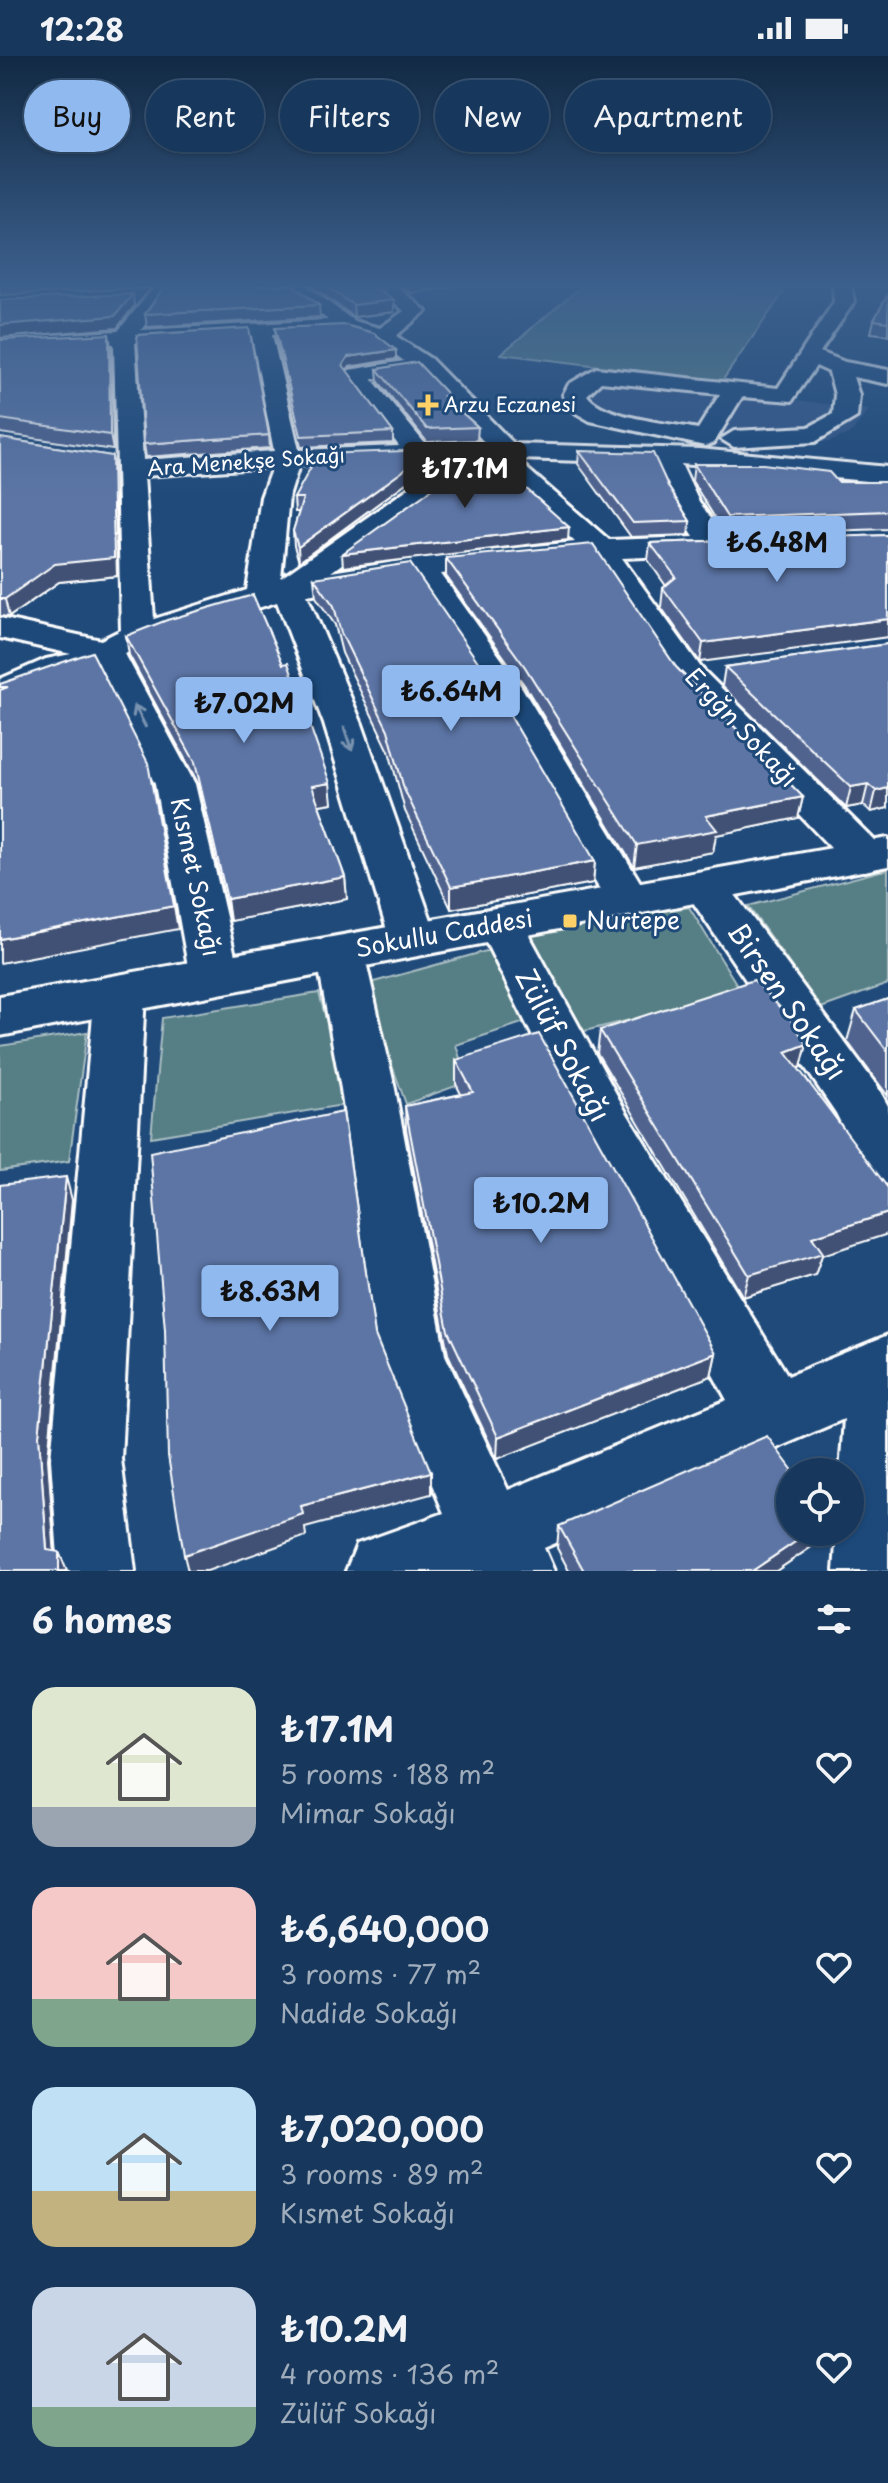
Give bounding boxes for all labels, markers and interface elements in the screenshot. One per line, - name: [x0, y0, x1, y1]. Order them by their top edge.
- text: 12:28: [40, 6, 124, 51]
- chip: Buy: [24, 80, 130, 152]
- chip: Rent: [146, 80, 264, 152]
- chip: Filters: [280, 80, 419, 152]
- chip: New: [435, 80, 549, 152]
- chip: Apartment: [565, 80, 771, 152]
- place label: Arzu Eczanesi: [444, 389, 576, 419]
- marker: Arzu Eczanesi: [419, 396, 437, 414]
- street label: Ara Menekşe Sokağı: [146, 439, 346, 483]
- pin: ₺17.1M: [400, 442, 530, 510]
- text: ₺17.1M: [421, 448, 509, 487]
- pin: ₺6.48M: [712, 516, 842, 584]
- text: ₺6.48M: [726, 522, 828, 561]
- street label: Ergğn Sokağı: [678, 659, 807, 794]
- pin: ₺6.64M: [386, 665, 516, 733]
- text: ₺6.64M: [400, 671, 502, 710]
- pin: ₺7.02M: [179, 677, 309, 745]
- text: ₺7.02M: [194, 683, 294, 722]
- one-way arrow: [131, 704, 147, 728]
- one-way arrow: [341, 725, 356, 751]
- street label: Kısmet Sokağı: [163, 794, 231, 959]
- street label: Sokullu Caddesi: [352, 899, 535, 965]
- place label: Nurtepe: [586, 901, 680, 937]
- marker: Nurtepe: [561, 912, 579, 930]
- street label: Birsen Sokağı: [718, 912, 859, 1088]
- street label: Zülüf Sokağı: [506, 960, 623, 1129]
- pin: ₺10.2M: [476, 1177, 606, 1245]
- text: ₺10.2M: [492, 1183, 590, 1222]
- pin: ₺8.63M: [205, 1265, 335, 1333]
- text: ₺8.63M: [219, 1271, 321, 1310]
- map controls: [776, 1458, 864, 1546]
- button: locate: [776, 1458, 864, 1546]
- text: 6 homes: [32, 1593, 172, 1645]
- icon: filters: [812, 1597, 856, 1641]
- text: ₺17.1M: [280, 1702, 394, 1754]
- icon: home: [96, 1719, 192, 1815]
- icon: heart: [812, 1745, 856, 1789]
- text: 5 rooms · 188 m²: [280, 1754, 495, 1793]
- text: Mimar Sokağı: [280, 1793, 456, 1832]
- text: ₺6,640,000: [280, 1902, 489, 1954]
- icon: home: [96, 1919, 192, 2015]
- icon: heart: [812, 1945, 856, 1989]
- text: 3 rooms · 77 m²: [280, 1954, 481, 1993]
- text: Nadide Sokağı: [280, 1993, 458, 2032]
- text: ₺7,020,000: [280, 2102, 484, 2154]
- icon: home: [96, 2119, 192, 2215]
- icon: heart: [812, 2145, 856, 2189]
- text: 3 rooms · 89 m²: [280, 2154, 484, 2193]
- text: Kısmet Sokağı: [280, 2193, 455, 2232]
- text: ₺10.2M: [280, 2302, 408, 2354]
- icon: home: [96, 2319, 192, 2415]
- icon: heart: [812, 2345, 856, 2389]
- text: 4 rooms · 136 m²: [280, 2354, 500, 2393]
- text: Zülüf Sokağı: [280, 2393, 436, 2432]

